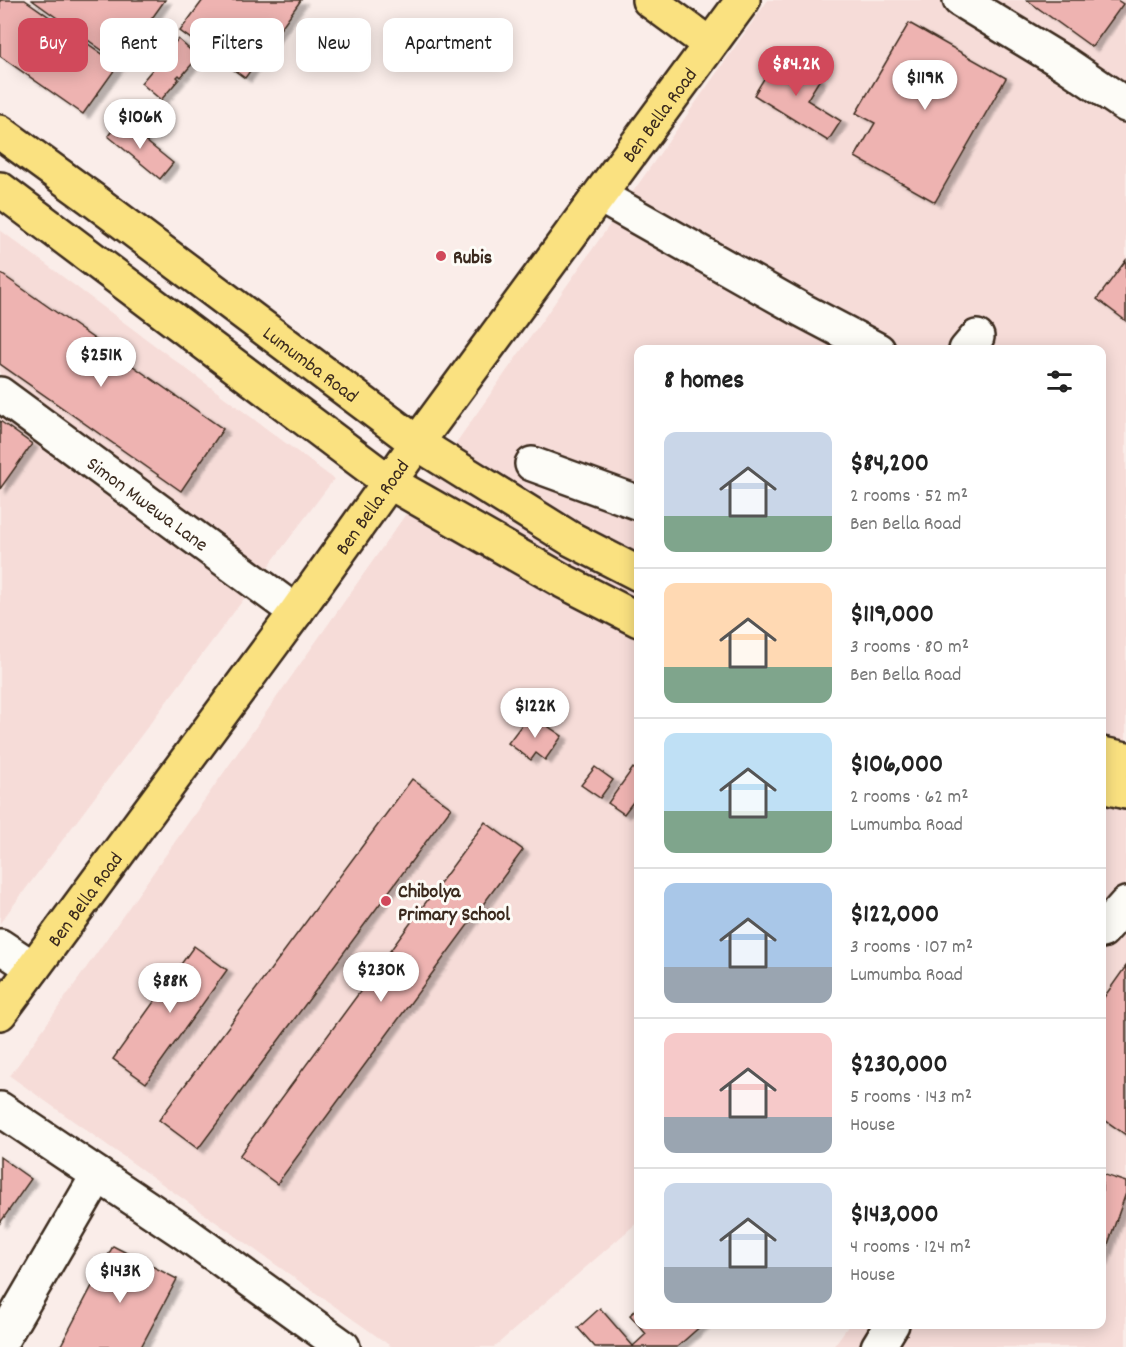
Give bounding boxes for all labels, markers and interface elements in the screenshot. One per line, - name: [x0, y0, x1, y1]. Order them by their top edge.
- chip: Buy: [18, 18, 88, 72]
- chip: Rent: [100, 18, 178, 72]
- chip: Filters: [190, 18, 284, 72]
- chip: New: [296, 18, 371, 72]
- chip: Apartment: [383, 18, 513, 72]
- pin: $84.2K: [747, 46, 845, 97]
- text: $84.2K: [772, 51, 820, 79]
- pin: $119K: [883, 60, 967, 111]
- street label: Ben Bella Road: [617, 63, 705, 170]
- text: $119K: [906, 65, 944, 93]
- pin: $106K: [98, 99, 182, 150]
- text: $106K: [118, 104, 162, 132]
- place label: Rubis: [453, 245, 492, 273]
- marker: Rubis: [434, 249, 448, 263]
- street label: Lumumba Road: [256, 321, 363, 411]
- pin: $251K: [59, 337, 143, 388]
- text: $251K: [80, 342, 122, 370]
- text: 8 homes: [664, 363, 744, 400]
- icon: filters: [1043, 365, 1076, 398]
- text: $84,200: [850, 446, 929, 483]
- street label: Simon Mwewa Lane: [80, 451, 213, 560]
- street label: Ben Bella Road: [330, 455, 418, 562]
- icon: home: [712, 456, 784, 528]
- text: 2 rooms · 52 m²: [850, 483, 968, 511]
- text: Ben Bella Road: [850, 511, 961, 539]
- text: $119,000: [850, 597, 934, 634]
- icon: home: [712, 607, 784, 679]
- text: 3 rooms · 80 m²: [850, 634, 969, 662]
- text: Ben Bella Road: [850, 662, 961, 690]
- pin: $122K: [493, 688, 577, 739]
- text: $122K: [514, 693, 556, 721]
- text: $106,000: [850, 747, 943, 784]
- icon: home: [712, 757, 784, 829]
- text: 2 rooms · 62 m²: [850, 784, 969, 812]
- text: Lumumba Road: [850, 812, 963, 840]
- street label: Ben Bella Road: [42, 847, 131, 954]
- place label: Chibolya Primary School: [398, 879, 510, 930]
- marker: Chibolya Primary School: [379, 894, 393, 908]
- text: $122,000: [850, 897, 939, 934]
- icon: home: [712, 907, 784, 979]
- text: 3 rooms · 107 m²: [850, 934, 973, 962]
- pin: $230K: [339, 952, 423, 1003]
- text: $230K: [357, 957, 405, 985]
- text: Lumumba Road: [850, 962, 963, 990]
- pin: $88K: [134, 963, 206, 1014]
- text: $88K: [152, 968, 188, 996]
- text: $230,000: [850, 1047, 948, 1084]
- icon: home: [712, 1057, 784, 1129]
- text: 5 rooms · 143 m²: [850, 1084, 972, 1112]
- text: House: [850, 1112, 895, 1140]
- text: $143,000: [850, 1197, 939, 1234]
- icon: home: [712, 1207, 784, 1279]
- text: 4 rooms · 124 m²: [850, 1234, 971, 1262]
- pin: $143K: [78, 1253, 162, 1304]
- text: $143K: [100, 1258, 140, 1286]
- text: House: [850, 1262, 895, 1290]

